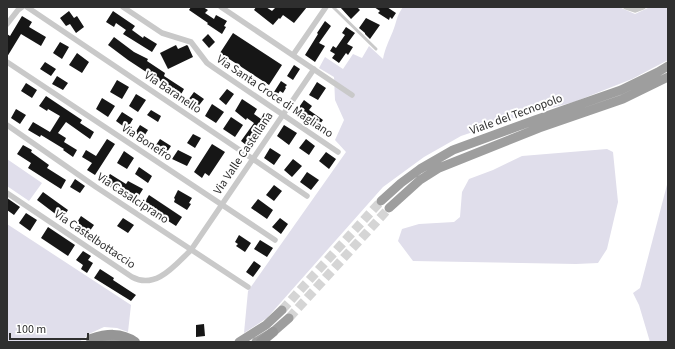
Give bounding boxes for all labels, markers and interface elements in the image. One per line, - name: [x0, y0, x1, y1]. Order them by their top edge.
- street label: Via Santa Croce di Magliano: [213, 51, 337, 142]
- street label: Via Baranello: [141, 67, 205, 118]
- street label: Viale del Tecnopolo: [467, 90, 565, 139]
- street label: Via Valle Castellana: [209, 109, 277, 198]
- street label: Via Bonefro: [118, 120, 176, 165]
- street label: Via Casalciprano: [93, 169, 172, 228]
- street label: Via Castelbottaccio: [51, 206, 139, 273]
- scale bar: [10, 315, 88, 341]
- text: 100 m: [16, 321, 46, 338]

